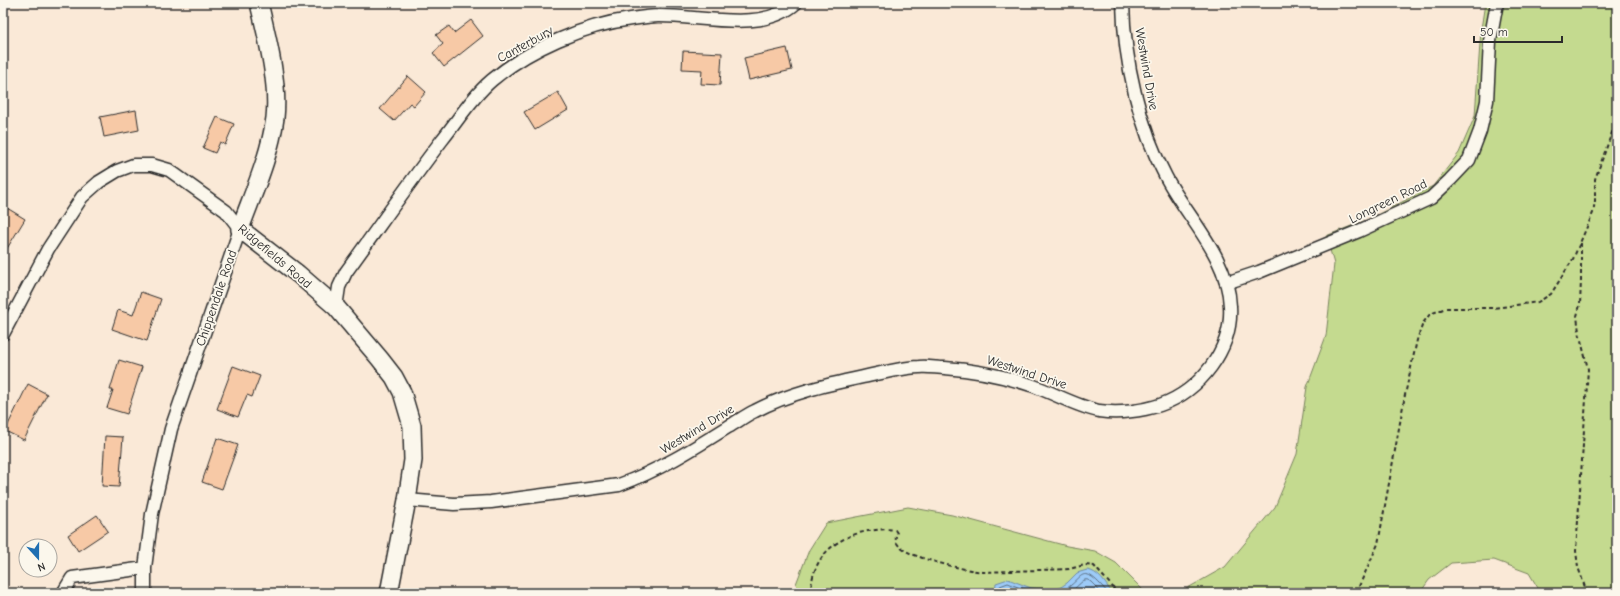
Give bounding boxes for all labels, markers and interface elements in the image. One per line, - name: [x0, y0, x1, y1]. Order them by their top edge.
- scale bar: [1474, 18, 1562, 44]
- street label: Canterbury: [494, 22, 556, 65]
- text: 50 m: [1480, 25, 1508, 39]
- street label: Westwind Drive: [1132, 27, 1162, 112]
- street label: Longreen Road: [1347, 176, 1429, 226]
- street label: Ridgefields Road: [235, 221, 315, 291]
- street label: Chippendale Road: [193, 248, 239, 348]
- street label: Westwind Drive: [985, 352, 1069, 392]
- street label: Westwind Drive: [657, 401, 737, 457]
- north arrow: [18, 538, 58, 578]
- text: N: [36, 560, 47, 574]

